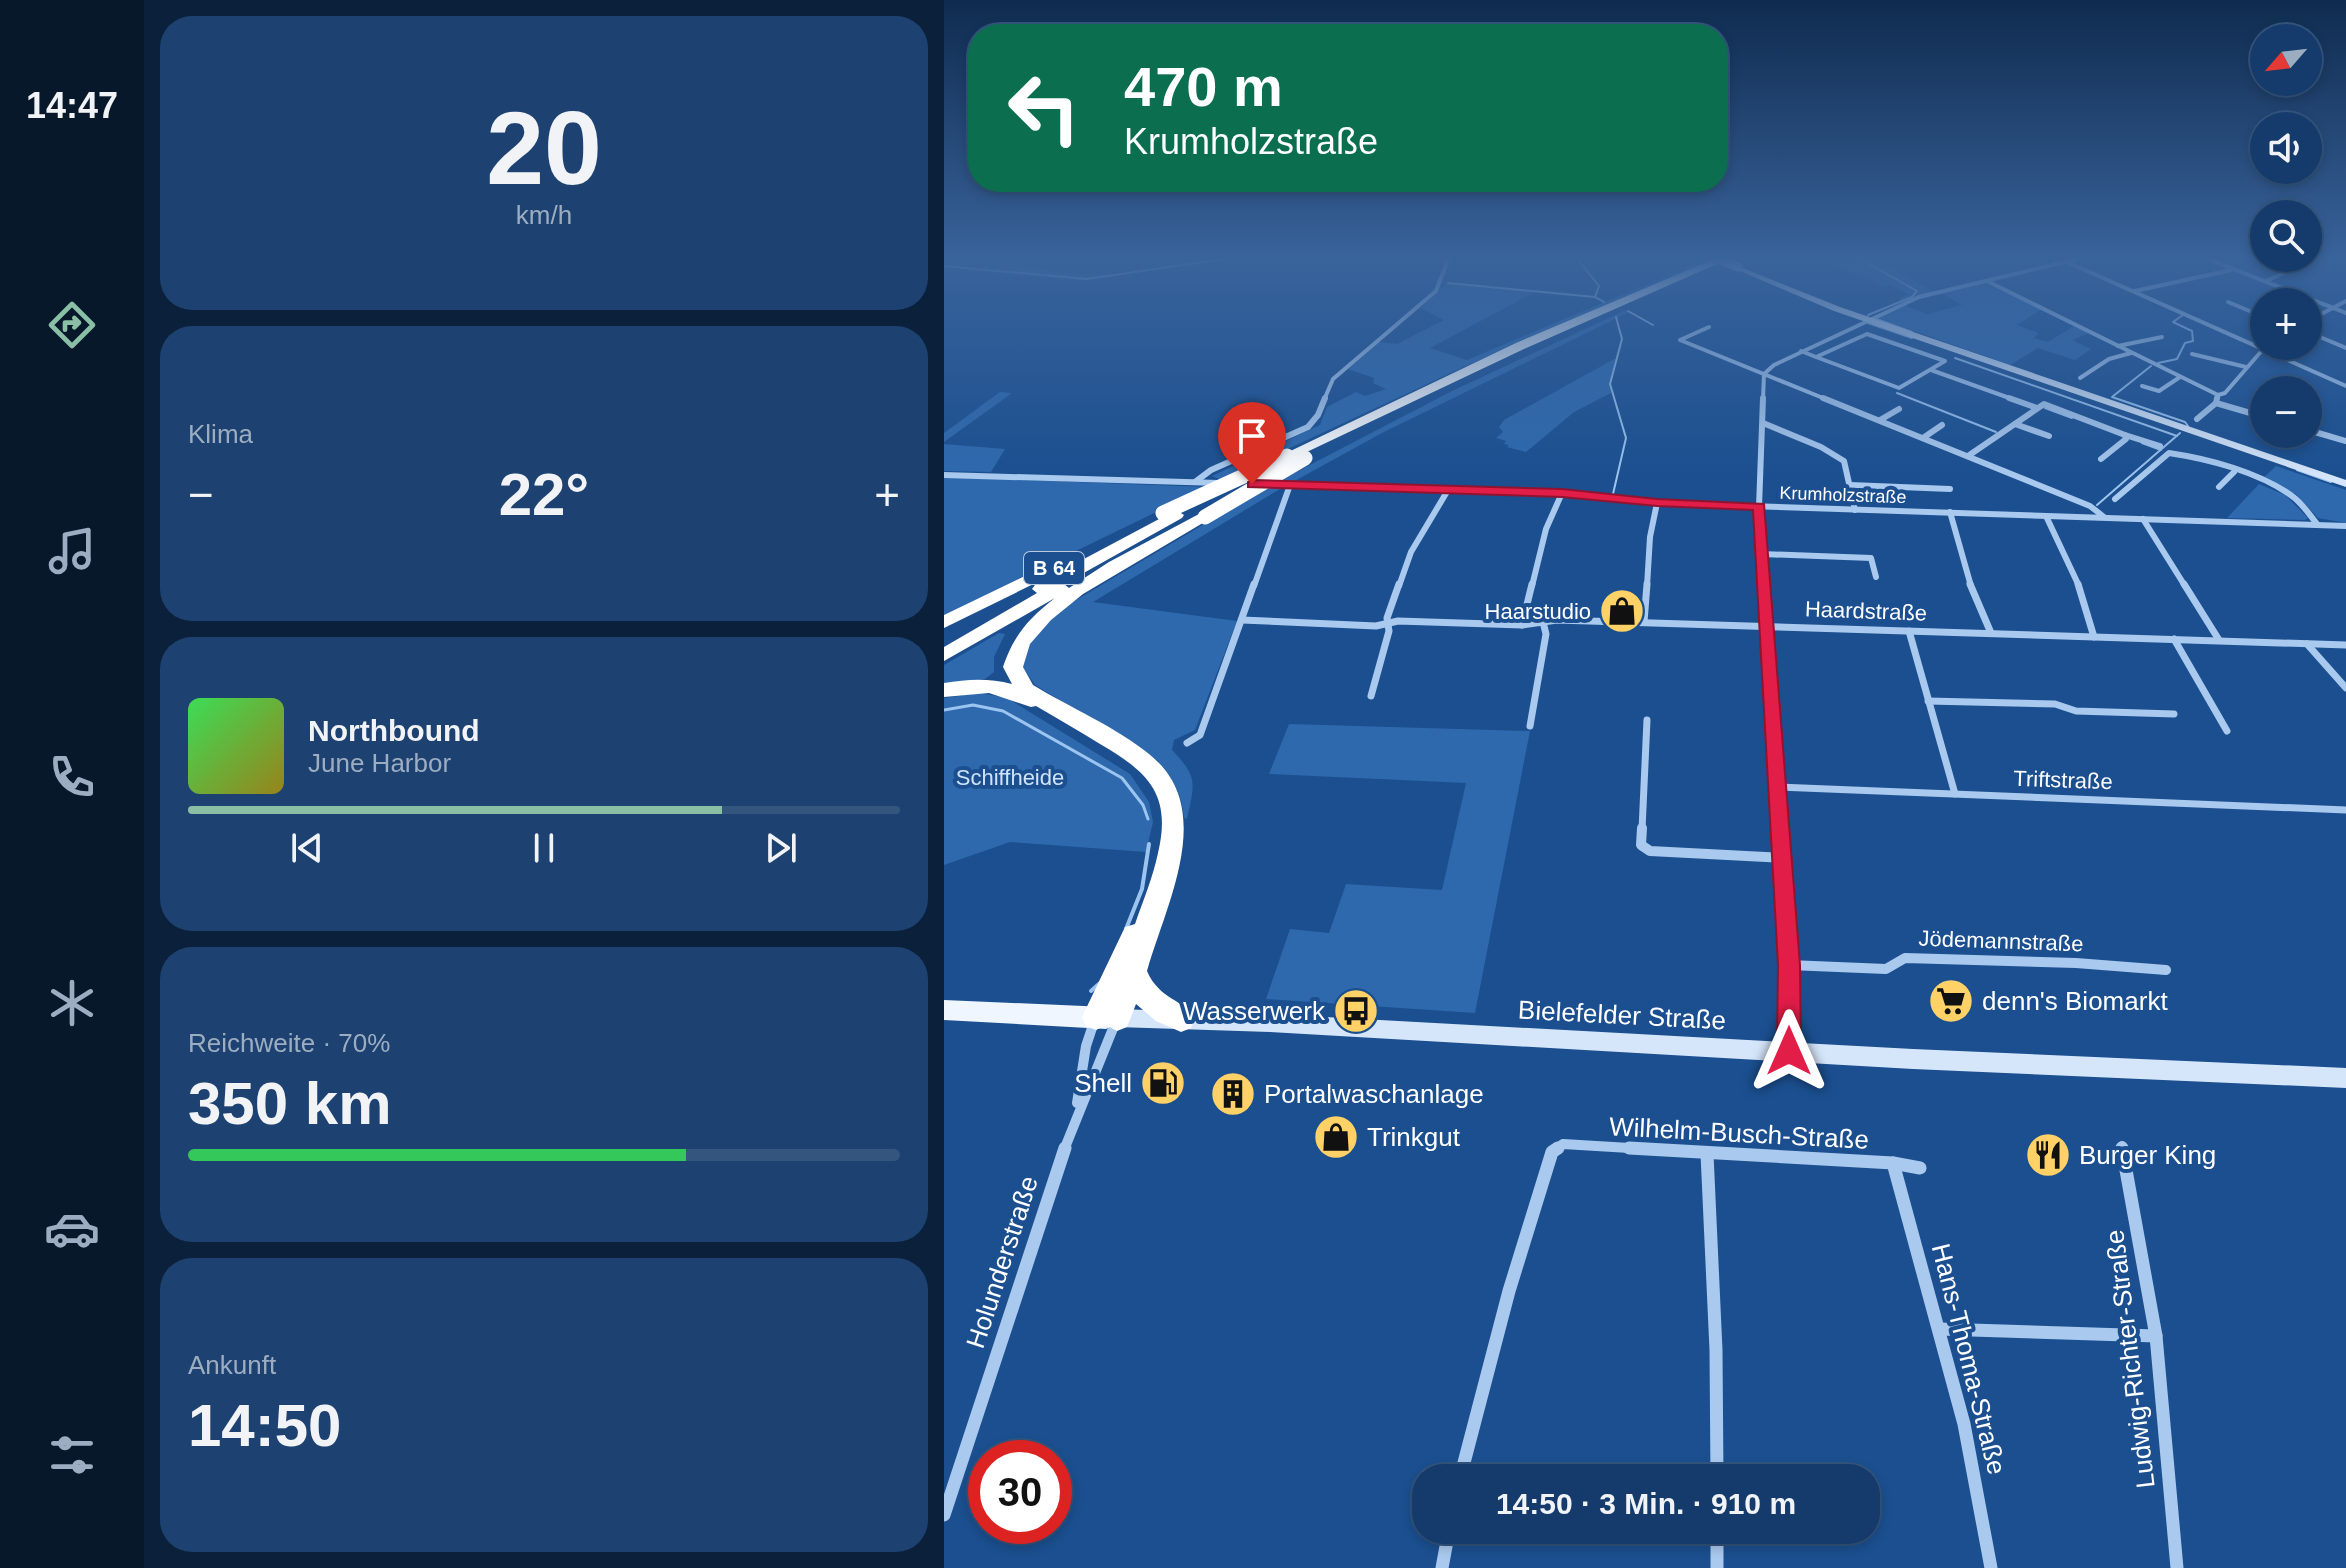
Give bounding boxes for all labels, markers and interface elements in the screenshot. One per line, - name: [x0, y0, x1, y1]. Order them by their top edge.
- north arrow: [2250, 24, 2322, 96]
- map controls: [2250, 24, 2322, 448]
- text: 470 m: [1124, 55, 1283, 118]
- icon: left: [992, 56, 1096, 160]
- text: 14:47: [26, 85, 118, 126]
- text: 20: [486, 90, 602, 206]
- button: sound: [2250, 112, 2322, 184]
- text: Krumholzstraße: [1124, 121, 1378, 162]
- text: km/h: [516, 200, 572, 230]
- button: search: [2250, 200, 2322, 272]
- button: +: [2250, 288, 2322, 360]
- icon: directions: [44, 297, 100, 353]
- button: −: [2250, 376, 2322, 448]
- pin: [1218, 402, 1286, 484]
- icon: arrive: [1230, 414, 1274, 458]
- text: Klima: [188, 419, 253, 449]
- text: 22°: [499, 461, 589, 528]
- text: −: [188, 470, 214, 519]
- text: +: [874, 470, 900, 519]
- street label: Krumholzstraße: [1779, 483, 1907, 507]
- icon: music: [44, 523, 100, 579]
- road number: B 64: [1024, 552, 1084, 584]
- shop icon: Haarstudio: [1598, 587, 1646, 635]
- street label: Haardstraße: [1804, 596, 1928, 626]
- place label: Haarstudio: [1485, 599, 1591, 624]
- text: Northbound: [308, 714, 480, 747]
- text: June Harbor: [308, 748, 451, 778]
- icon: phone: [44, 749, 100, 805]
- park label: Schiffheide: [956, 765, 1064, 790]
- street label: Triftstraße: [2013, 766, 2113, 794]
- icon: previous: [285, 826, 329, 870]
- icon: pause: [522, 826, 566, 870]
- icon: next: [759, 826, 803, 870]
- street label: Jödemannstraße: [1918, 926, 2084, 956]
- icon: climate: [44, 975, 100, 1031]
- supermarket icon: denn's Biomarkt: [1927, 977, 1975, 1025]
- place label: denn's Biomarkt: [1982, 986, 2168, 1016]
- bus stop icon: Wasserwerk: [1332, 987, 1380, 1035]
- street label: Bielefelder Straße: [1517, 995, 1727, 1035]
- place label: Wasserwerk: [1183, 996, 1326, 1026]
- position arrow: [1747, 1009, 1831, 1093]
- text: Reichweite · 70%: [188, 1028, 390, 1058]
- fuel station icon: Shell: [1139, 1059, 1187, 1107]
- place label: Shell: [1074, 1068, 1132, 1098]
- text: 350 km: [188, 1070, 392, 1137]
- building icon: Portalwaschanlage: [1209, 1070, 1257, 1118]
- place label: Portalwaschanlage: [1264, 1079, 1484, 1109]
- street label: Wilhelm-Busch-Straße: [1608, 1111, 1870, 1155]
- shop icon: Trinkgut: [1312, 1113, 1360, 1161]
- place label: Trinkgut: [1367, 1122, 1461, 1152]
- restaurant icon: Burger King: [2024, 1131, 2072, 1179]
- place label: Burger King: [2079, 1140, 2216, 1170]
- street label: Holunderstraße: [960, 1172, 1044, 1352]
- icon: car: [44, 1201, 100, 1257]
- street label: Ludwig-Richter-Straße: [2099, 1228, 2161, 1490]
- street label: Hans-Thoma-Straße: [1926, 1240, 2012, 1478]
- text: Ankunft: [188, 1350, 276, 1380]
- text: 14:50: [188, 1392, 341, 1459]
- icon: filters: [44, 1427, 100, 1483]
- speed limit sign: 30: [968, 1440, 1072, 1544]
- text: 14:50 · 3 Min. · 910 m: [1496, 1487, 1796, 1520]

